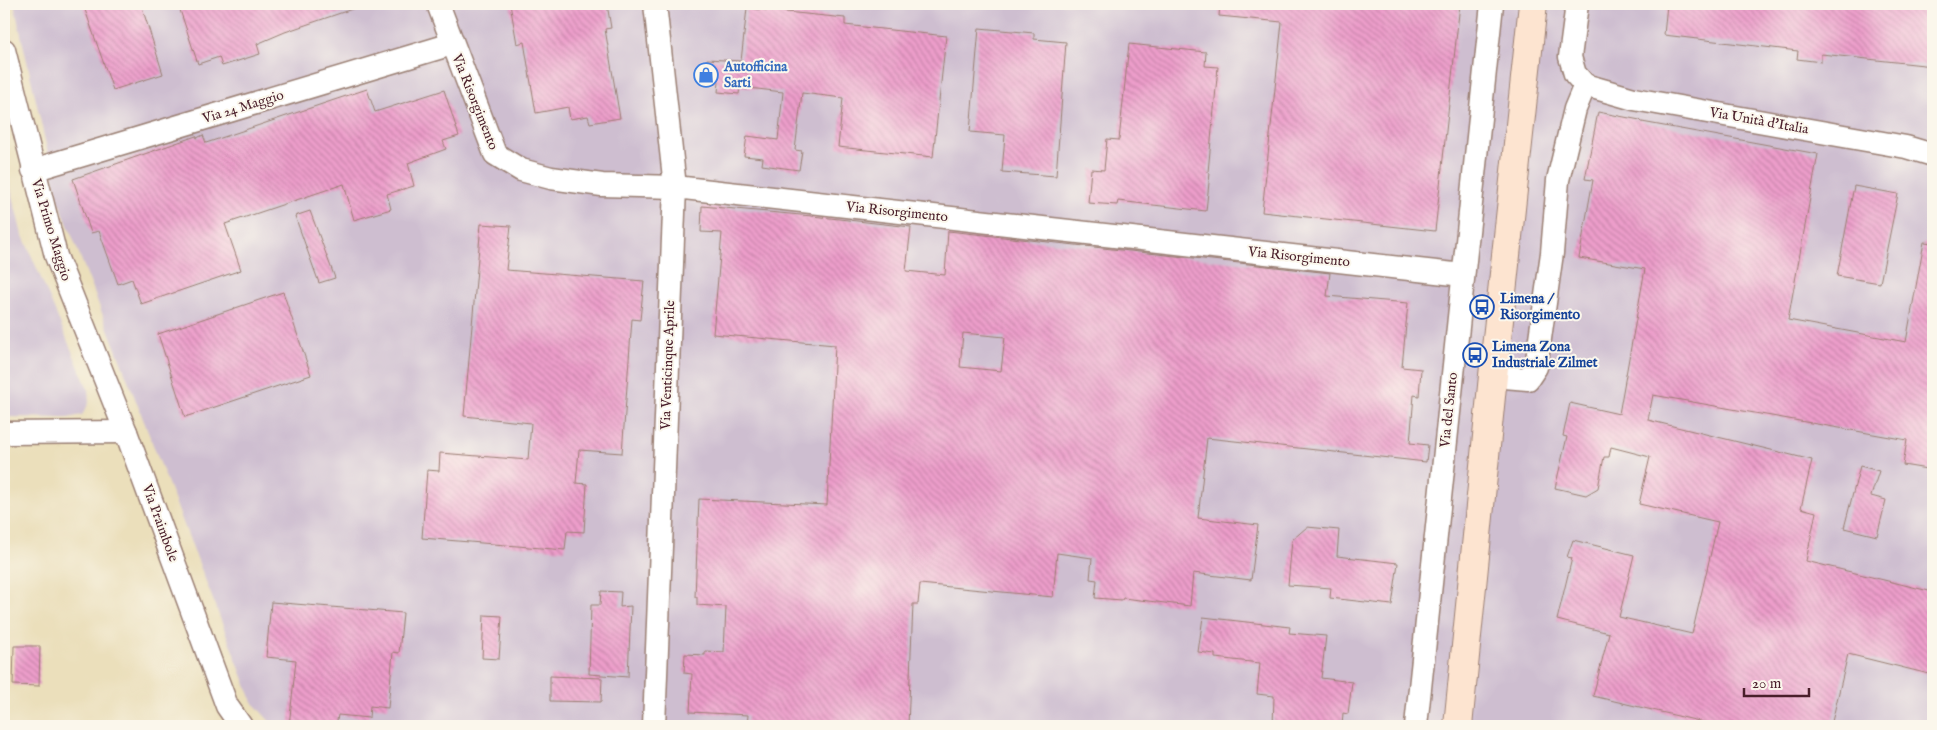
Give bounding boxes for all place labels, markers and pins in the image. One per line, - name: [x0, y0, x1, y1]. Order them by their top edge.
- place label: Autofficina Sarti: [723, 58, 788, 92]
- shop icon: Autofficina Sarti: [693, 62, 719, 88]
- place label: Limena / Risorgimento: [1500, 290, 1581, 324]
- bus stop icon: Limena / Risorgimento: [1469, 294, 1495, 320]
- place label: Limena Zona Industriale Zilmet: [1492, 338, 1598, 372]
- bus stop icon: Limena Zona Industriale Zilmet: [1462, 342, 1488, 368]

